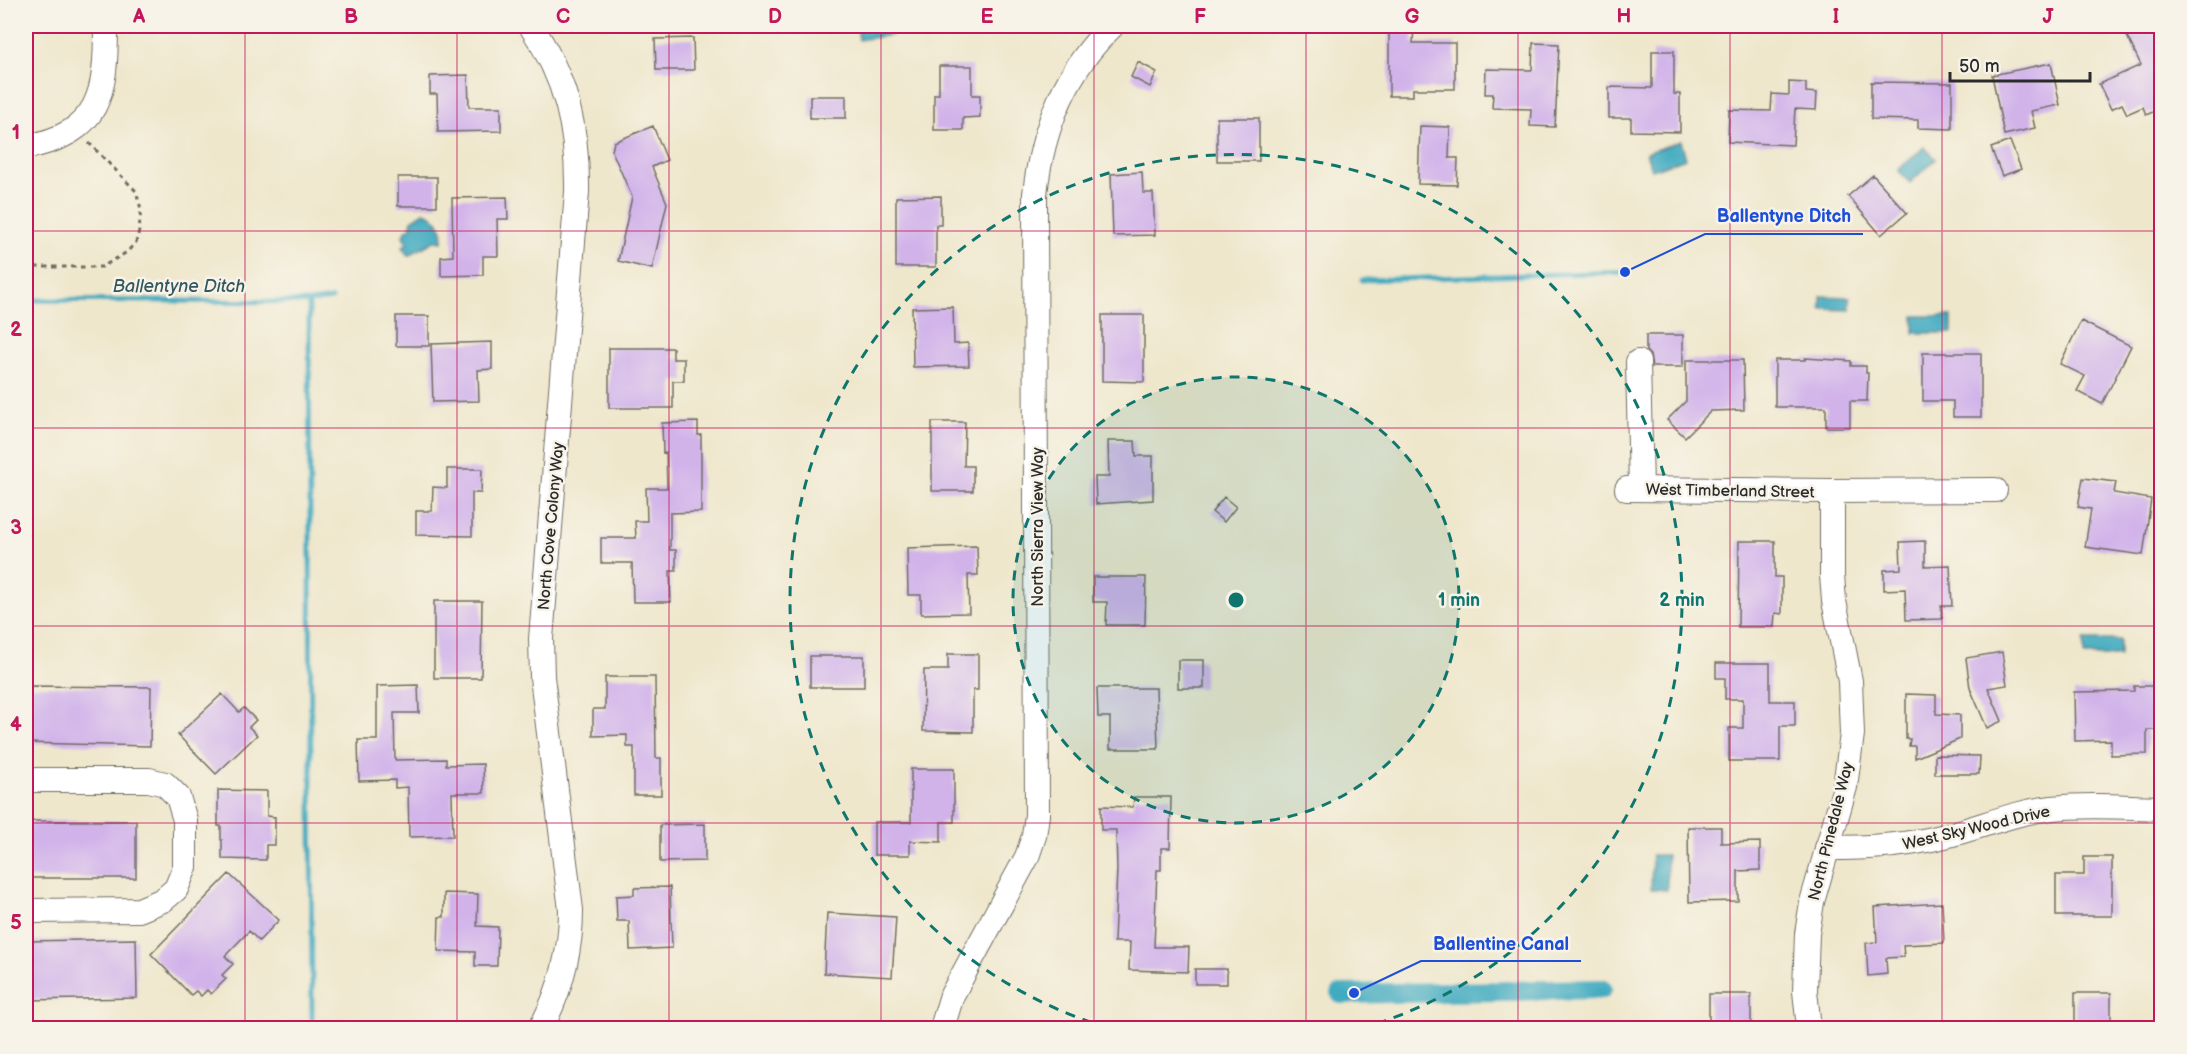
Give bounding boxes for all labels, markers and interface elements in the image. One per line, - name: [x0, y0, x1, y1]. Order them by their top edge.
- text: A: [132, 5, 146, 29]
- text: B: [344, 5, 358, 29]
- text: C: [556, 5, 570, 29]
- text: D: [768, 5, 782, 29]
- text: E: [981, 5, 994, 29]
- text: F: [1194, 5, 1206, 29]
- text: G: [1405, 5, 1420, 29]
- text: H: [1617, 5, 1631, 29]
- text: I: [1833, 5, 1839, 29]
- text: J: [2043, 5, 2055, 29]
- scale bar: [1950, 45, 2090, 83]
- text: 50 m: [1959, 56, 2000, 77]
- text: 1: [12, 121, 20, 145]
- callout: Ballentyne Ditch: [1705, 198, 1863, 234]
- text: Ballentyne Ditch: [1717, 206, 1851, 227]
- water label: Ballentyne Ditch: [113, 276, 245, 297]
- text: 2: [10, 318, 22, 342]
- street label: North Cove Colony Way: [535, 441, 568, 611]
- street label: North Sierra View Way: [1029, 447, 1048, 607]
- street label: West Timberland Street: [1645, 481, 1815, 502]
- text: 3: [10, 516, 22, 540]
- centre of rings: [1226, 590, 1246, 610]
- text: 1 min: [1438, 590, 1480, 611]
- text: 2 min: [1659, 590, 1705, 611]
- text: 4: [10, 713, 22, 737]
- street label: North Pinedale Way: [1805, 759, 1858, 903]
- street label: West Sky Wood Drive: [1901, 802, 2052, 855]
- text: 5: [10, 911, 22, 935]
- callout: Ballentine Canal: [1421, 925, 1581, 961]
- text: Ballentine Canal: [1433, 934, 1569, 955]

